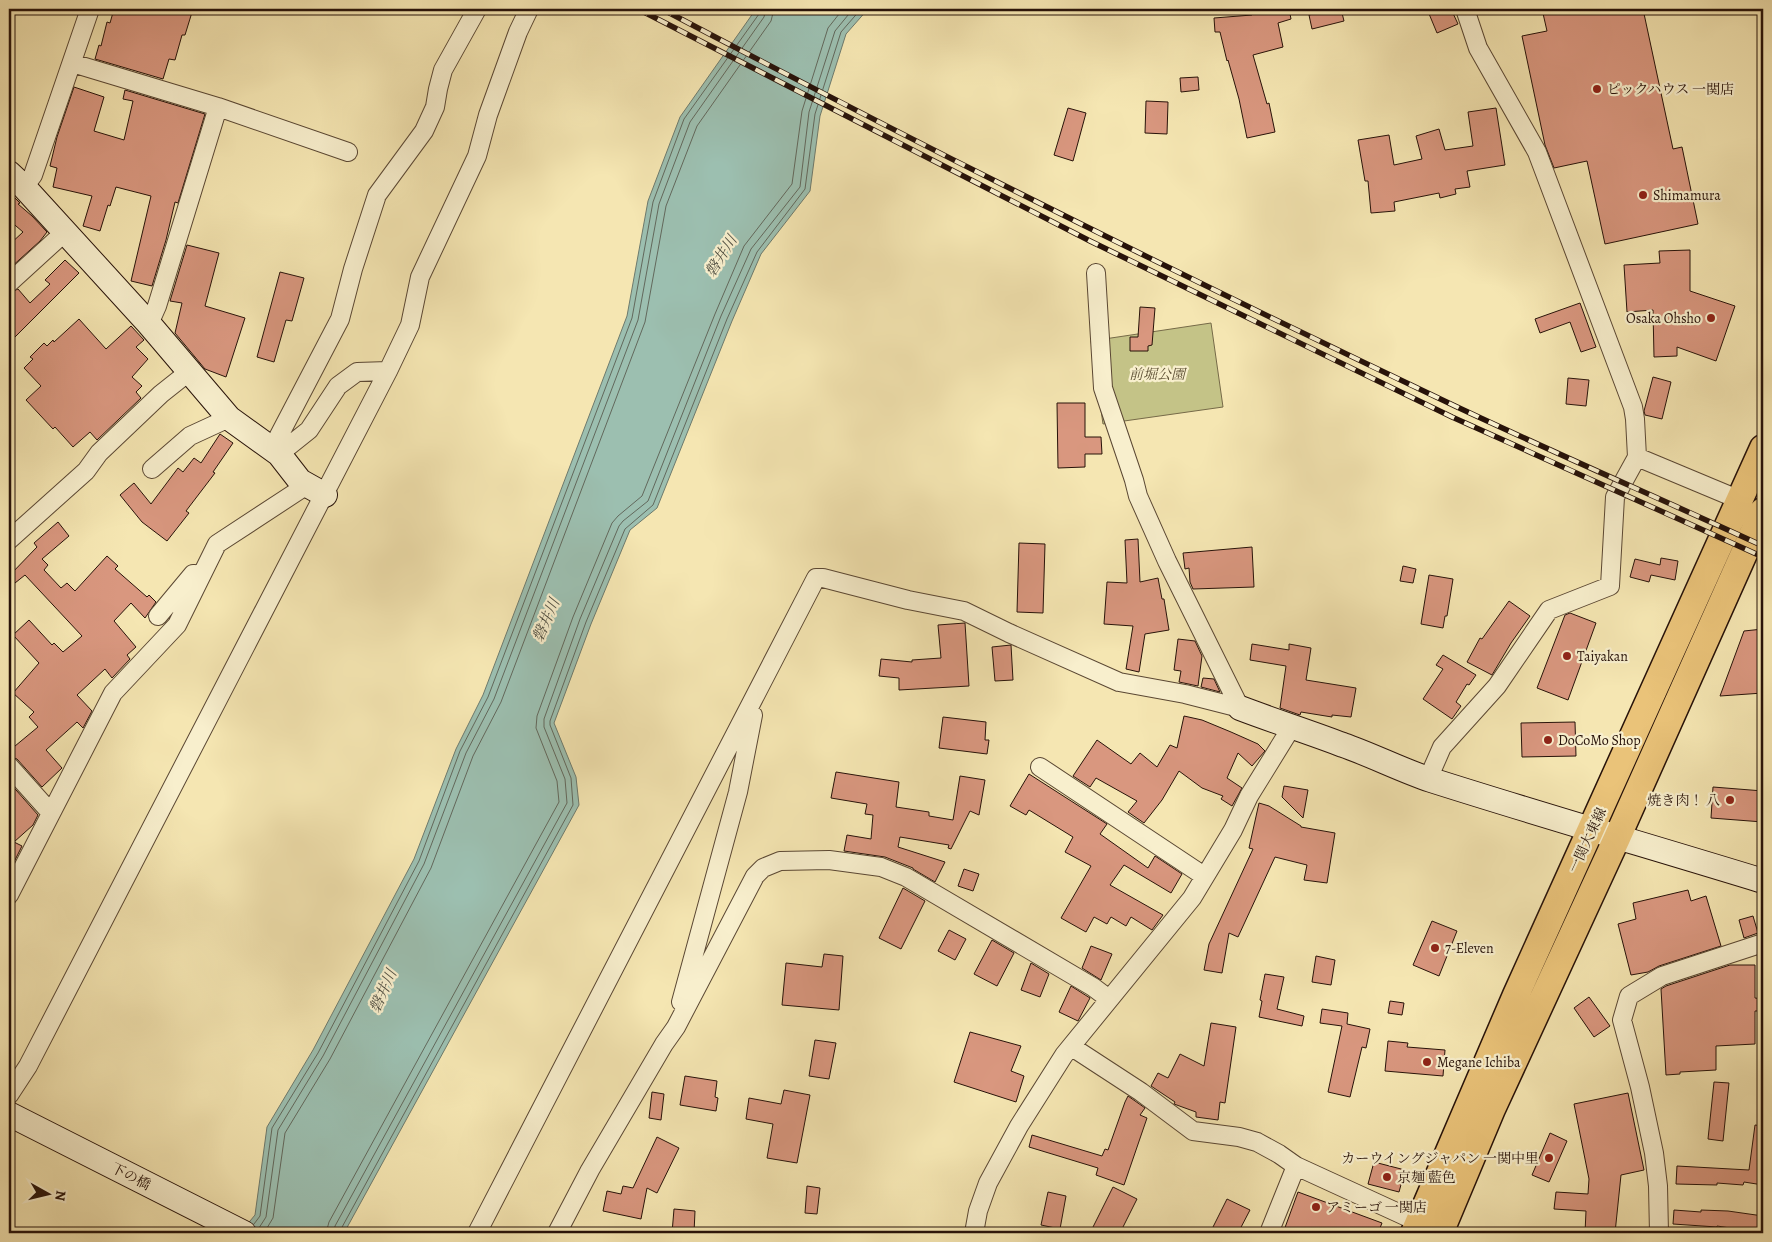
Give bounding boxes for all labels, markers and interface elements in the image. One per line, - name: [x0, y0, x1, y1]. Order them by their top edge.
- place label: ピックハウス 一関店: [1607, 80, 1734, 99]
- marker: ピックハウス 一関店: [1591, 83, 1603, 95]
- place label: Shimamura: [1653, 186, 1721, 205]
- marker: Shimamura: [1637, 189, 1649, 201]
- water label: 磐井川: [701, 230, 742, 280]
- place label: Osaka Ohsho: [1626, 309, 1701, 328]
- marker: Osaka Ohsho: [1705, 312, 1717, 324]
- park label: 前堀公園: [1129, 365, 1187, 384]
- water label: 磐井川: [528, 594, 565, 645]
- place label: Taiyakan: [1577, 647, 1628, 666]
- marker: Taiyakan: [1561, 650, 1573, 662]
- place label: DoCoMo Shop: [1558, 731, 1641, 750]
- marker: DoCoMo Shop: [1542, 734, 1554, 746]
- place label: 焼き肉！ 八: [1647, 791, 1720, 810]
- marker: 焼き肉！ 八: [1724, 794, 1736, 806]
- street label: 一関大東線: [1564, 804, 1611, 876]
- place label: 7-Eleven: [1445, 939, 1494, 958]
- marker: 7-Eleven: [1429, 942, 1441, 954]
- water label: 磐井川: [365, 965, 402, 1016]
- place label: Megane Ichiba: [1437, 1053, 1521, 1072]
- marker: Megane Ichiba: [1421, 1056, 1433, 1068]
- place label: カーウイングジャパン 一関中里: [1341, 1149, 1539, 1168]
- marker: カーウイングジャパン 一関中里: [1543, 1152, 1555, 1164]
- street label: 下の橋: [108, 1158, 154, 1194]
- place label: 京麺 藍色: [1397, 1168, 1456, 1187]
- north arrow: [22, 1170, 72, 1220]
- marker: 京麺 藍色: [1381, 1171, 1393, 1183]
- text: N: [50, 1189, 70, 1202]
- place label: アミーゴ 一関店: [1326, 1198, 1427, 1217]
- marker: アミーゴ 一関店: [1310, 1201, 1322, 1213]

